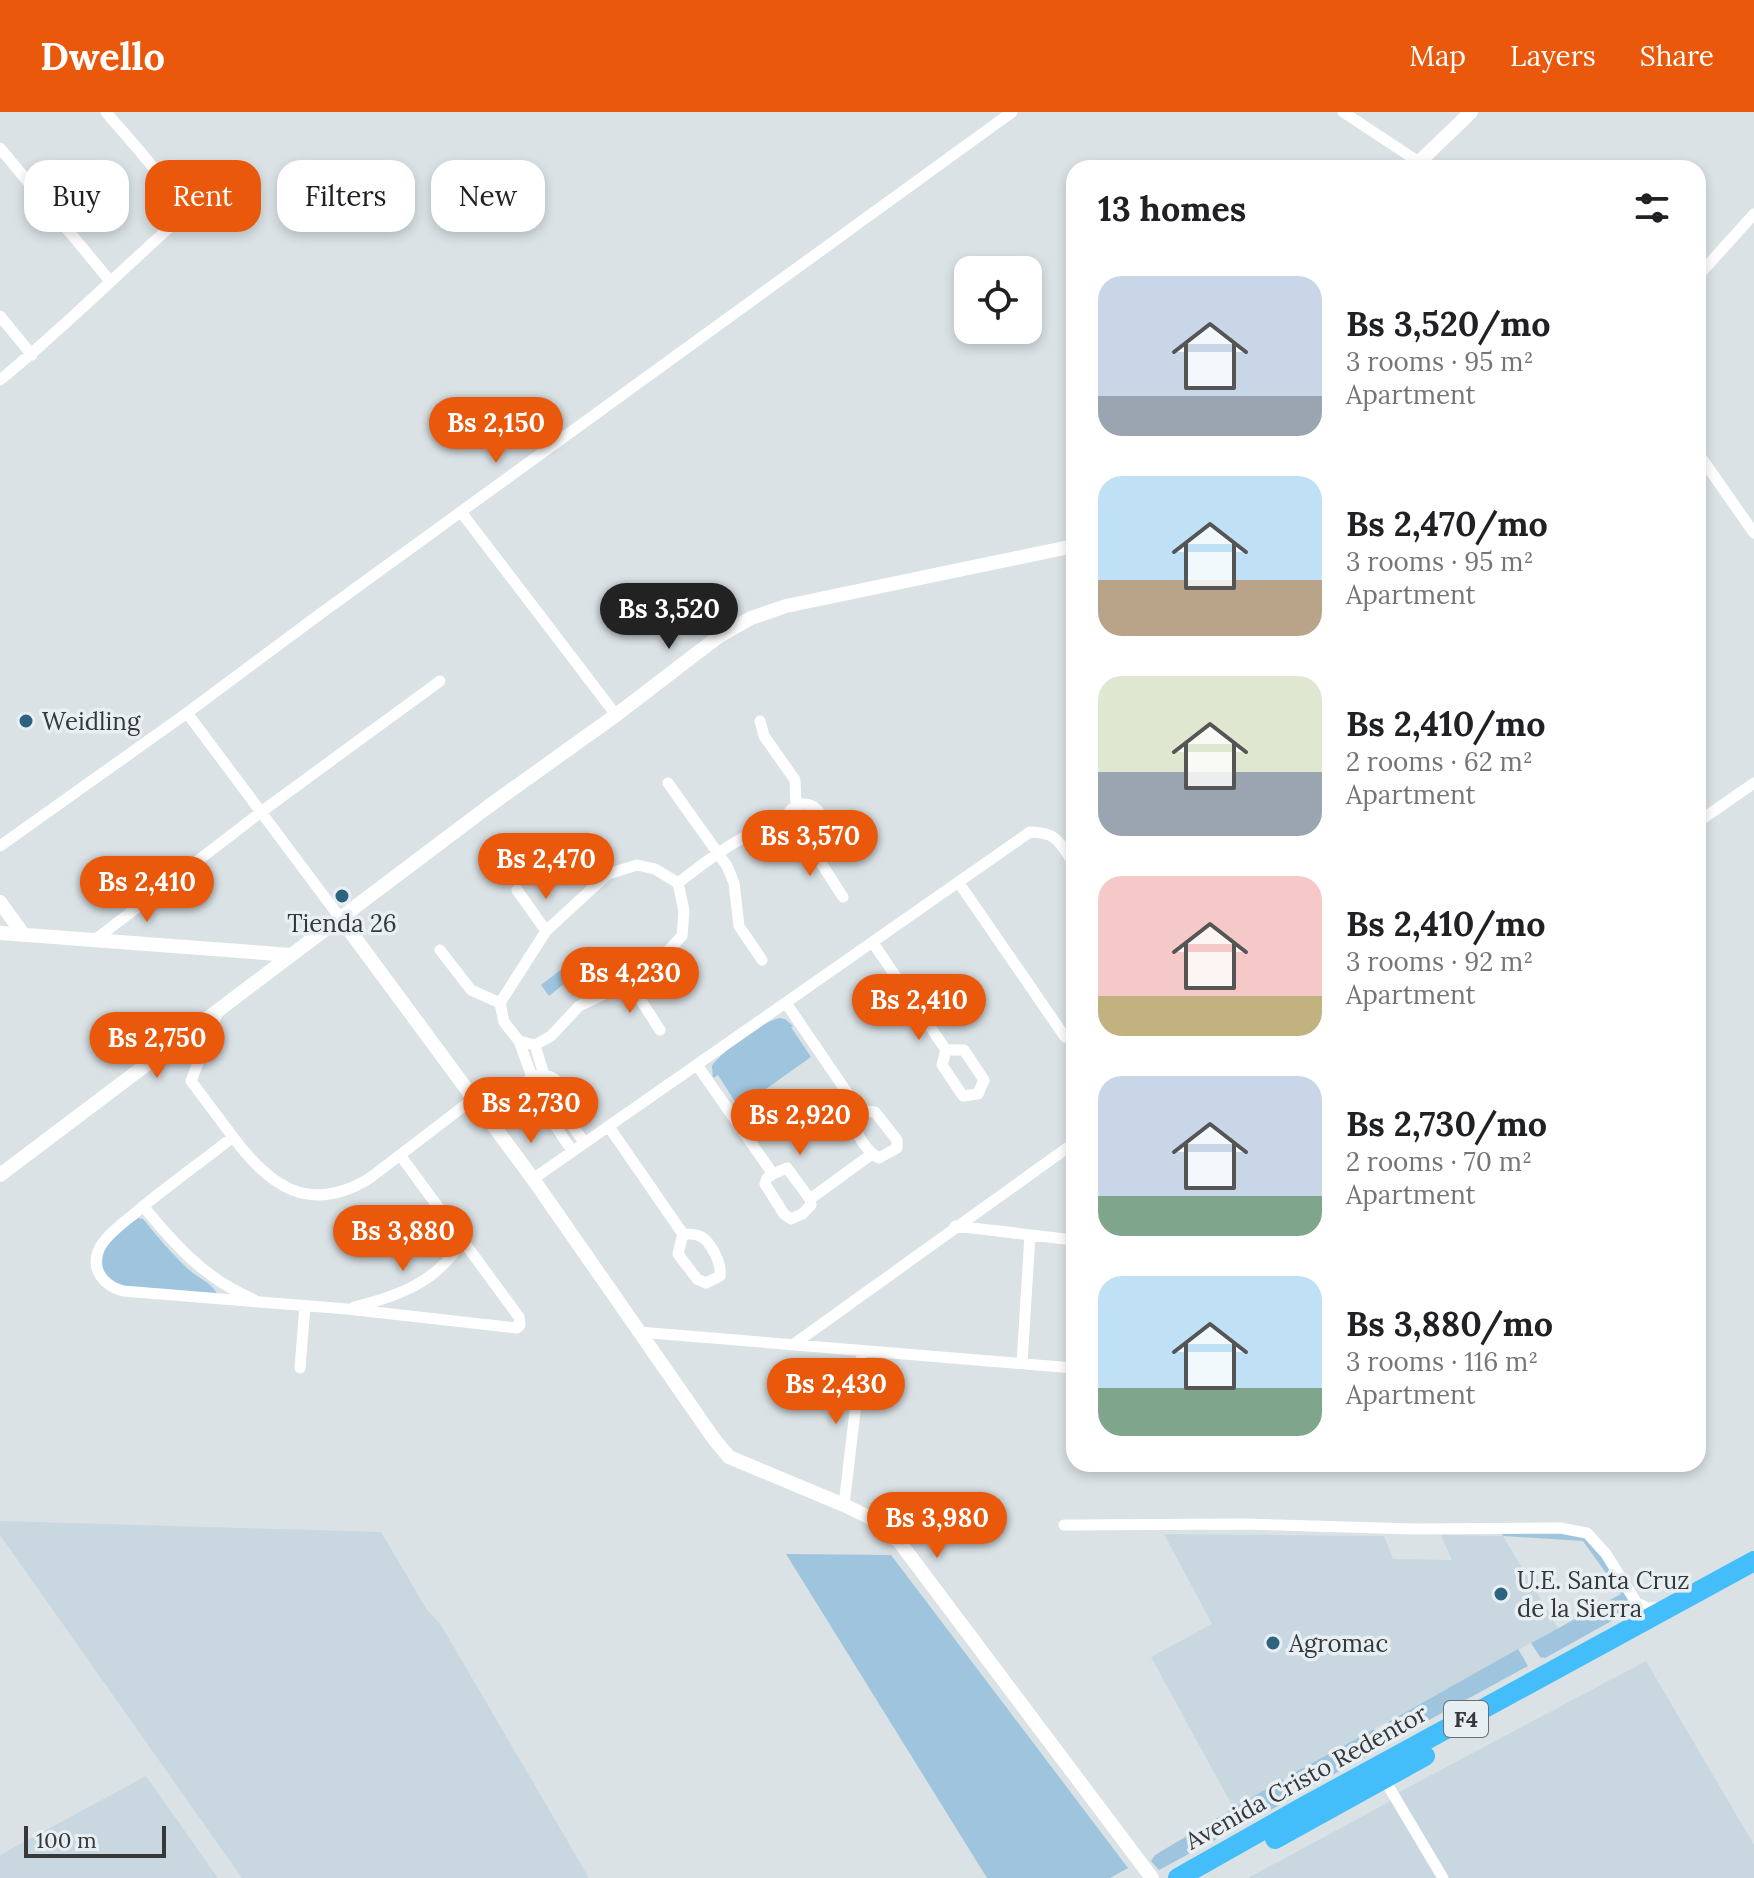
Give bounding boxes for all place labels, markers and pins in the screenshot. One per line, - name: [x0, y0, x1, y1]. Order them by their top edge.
- pin: Bs 2,150: [413, 397, 579, 465]
- pin: Bs 3,520: [586, 583, 752, 651]
- place label: Weidling: [42, 706, 141, 737]
- marker: Weidling: [17, 712, 35, 730]
- pin: Bs 3,570: [727, 810, 893, 878]
- pin: Bs 2,470: [463, 833, 629, 901]
- pin: Bs 2,410: [64, 856, 230, 924]
- marker: Tienda 26: [333, 887, 351, 905]
- place label: Tienda 26: [287, 908, 397, 939]
- pin: Bs 4,230: [547, 947, 713, 1015]
- pin: Bs 2,410: [836, 974, 1002, 1042]
- pin: Bs 2,750: [74, 1012, 240, 1080]
- pin: Bs 2,730: [448, 1077, 614, 1145]
- pin: Bs 2,920: [717, 1089, 883, 1157]
- pin: Bs 3,880: [320, 1205, 486, 1273]
- pin: Bs 2,430: [753, 1358, 919, 1426]
- pin: Bs 3,980: [854, 1492, 1020, 1560]
- place label: U.E. Santa Cruz de la Sierra: [1517, 1565, 1690, 1624]
- marker: U.E. Santa Cruz de la Sierra: [1492, 1585, 1510, 1603]
- place label: Agromac: [1288, 1628, 1388, 1659]
- marker: Agromac: [1264, 1634, 1282, 1652]

